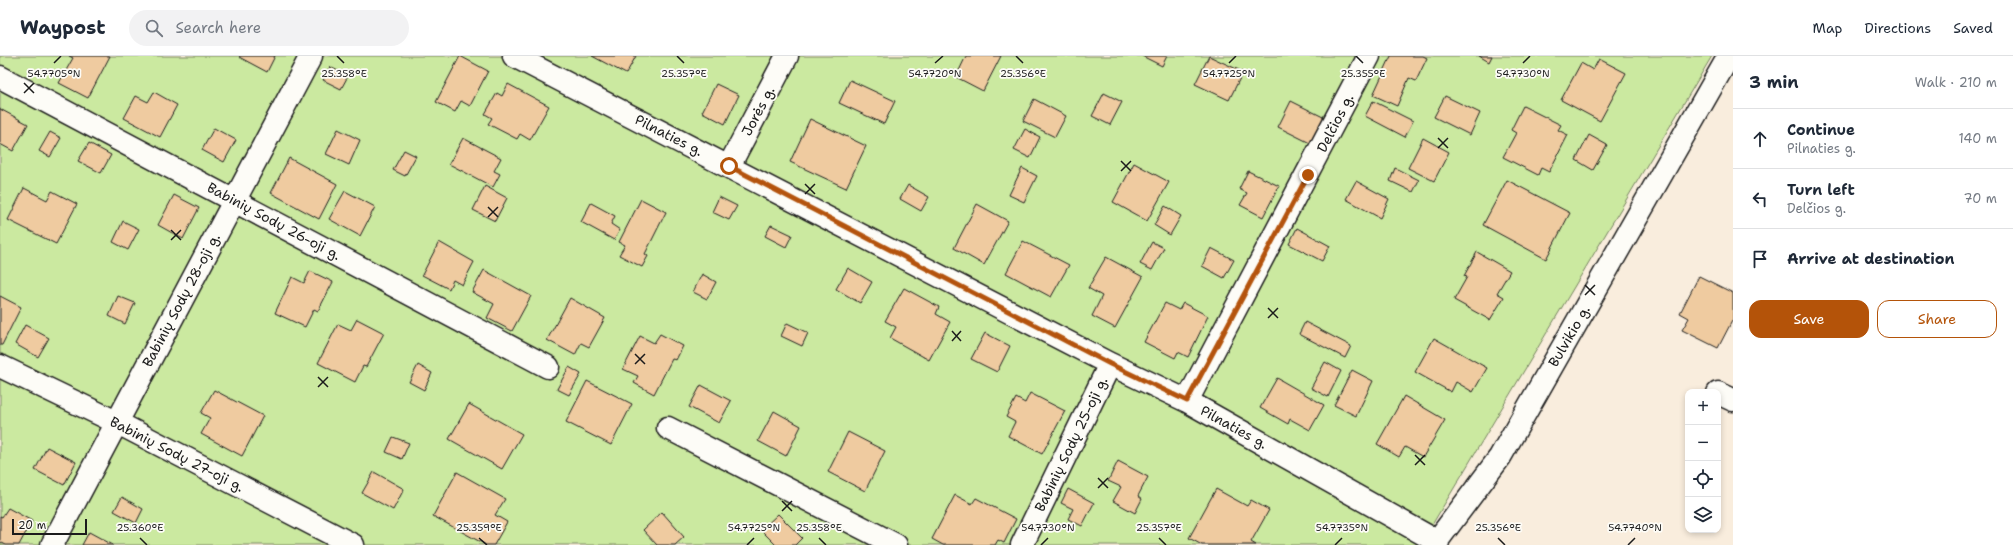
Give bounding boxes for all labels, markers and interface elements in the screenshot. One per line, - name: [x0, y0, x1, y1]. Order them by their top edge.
- search box: [129, 10, 409, 46]
- text: Waypost: [20, 15, 105, 40]
- icon: search: [143, 17, 165, 39]
- text: Search here: [175, 18, 261, 38]
- text: Map: [1813, 19, 1843, 37]
- text: Directions: [1865, 19, 1931, 37]
- text: Saved: [1953, 19, 1993, 37]
- text: 54.7705°N: [28, 67, 80, 80]
- text: 25.358°E: [321, 67, 367, 80]
- text: 25.357°E: [661, 67, 707, 80]
- text: 54.7720°N: [908, 67, 962, 80]
- text: 25.356°E: [1000, 67, 1046, 80]
- text: 54.7725°N: [1203, 67, 1255, 80]
- text: 25.355°E: [1340, 67, 1386, 80]
- text: 54.7730°N: [1496, 67, 1550, 80]
- text: 3 min: [1749, 71, 1799, 93]
- text: Walk · 210 m: [1915, 74, 1997, 91]
- street label: Jorės g.: [737, 83, 779, 139]
- street label: Delčios g.: [1313, 91, 1357, 155]
- street label: Pilnaties g.: [632, 110, 706, 160]
- text: Continue: [1787, 120, 1855, 140]
- icon: ahead: [1749, 128, 1771, 150]
- text: 140 m: [1958, 130, 1997, 147]
- text: Pilnaties g.: [1787, 140, 1856, 157]
- route start: [720, 157, 738, 175]
- route end: [1299, 166, 1317, 184]
- street label: Babinių Sodų 26-oji g.: [204, 178, 344, 264]
- text: Turn left: [1787, 180, 1855, 200]
- icon: left: [1749, 188, 1771, 210]
- text: 70 m: [1963, 190, 1997, 207]
- text: Delčios g.: [1787, 200, 1846, 217]
- street label: Babinių Sodų 28-oji g.: [138, 230, 224, 370]
- icon: arrive: [1749, 248, 1771, 270]
- text: Arrive at destination: [1787, 249, 1955, 269]
- button: Save: [1749, 300, 1869, 338]
- button: Share: [1877, 300, 1997, 338]
- street label: Bulvikio g.: [1544, 302, 1594, 370]
- street label: Babinių Sodų 25-oji g.: [1030, 374, 1112, 514]
- map controls: [1685, 389, 1721, 533]
- button: +: [1685, 389, 1721, 425]
- street label: Pilnaties g.: [1197, 401, 1271, 453]
- street label: Babinių Sodų 27-oji g.: [107, 412, 247, 496]
- button: −: [1685, 425, 1721, 461]
- button: locate: [1685, 461, 1721, 497]
- button: layers: [1685, 497, 1721, 533]
- scale bar: [12, 517, 87, 536]
- text: 20 m: [18, 518, 46, 533]
- text: 25.360°E: [117, 521, 163, 534]
- text: 25.359°E: [456, 521, 502, 534]
- text: 54.7725°N: [728, 521, 780, 534]
- text: 25.358°E: [796, 521, 842, 534]
- text: 54.7730°N: [1021, 521, 1075, 534]
- text: 25.357°E: [1136, 521, 1182, 534]
- text: 54.7735°N: [1316, 521, 1368, 534]
- text: 25.356°E: [1475, 521, 1521, 534]
- text: 54.7740°N: [1608, 521, 1662, 534]

